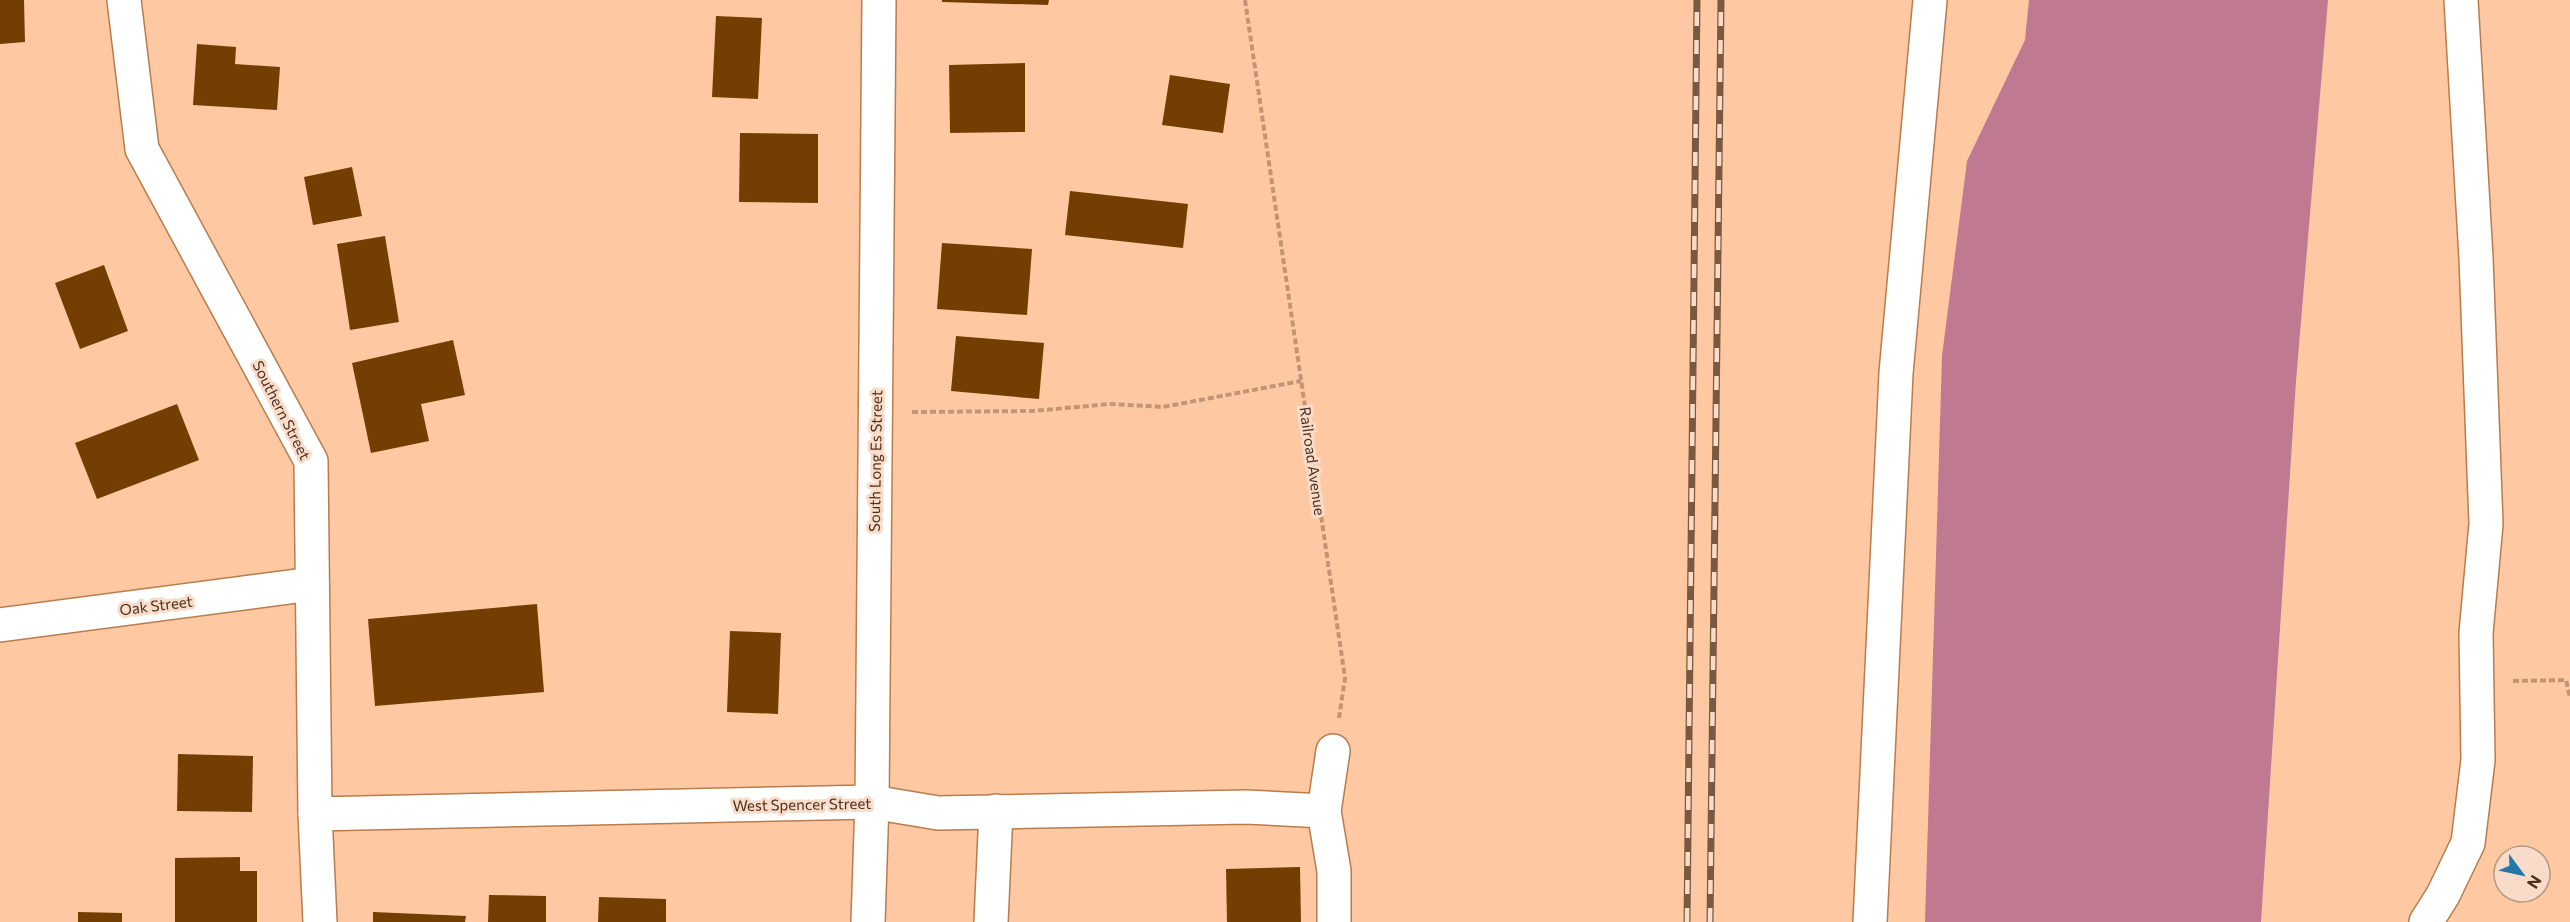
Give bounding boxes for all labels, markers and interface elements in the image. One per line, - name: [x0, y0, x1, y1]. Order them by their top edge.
- street label: Southern Street: [249, 358, 315, 462]
- street label: South Long Es Street: [865, 390, 885, 532]
- street label: Railroad Avenue: [1296, 405, 1330, 517]
- street label: Oak Street: [118, 592, 194, 618]
- street label: West Spencer Street: [732, 794, 872, 814]
- north arrow: [2492, 844, 2552, 904]
- text: N: [2524, 872, 2546, 893]

